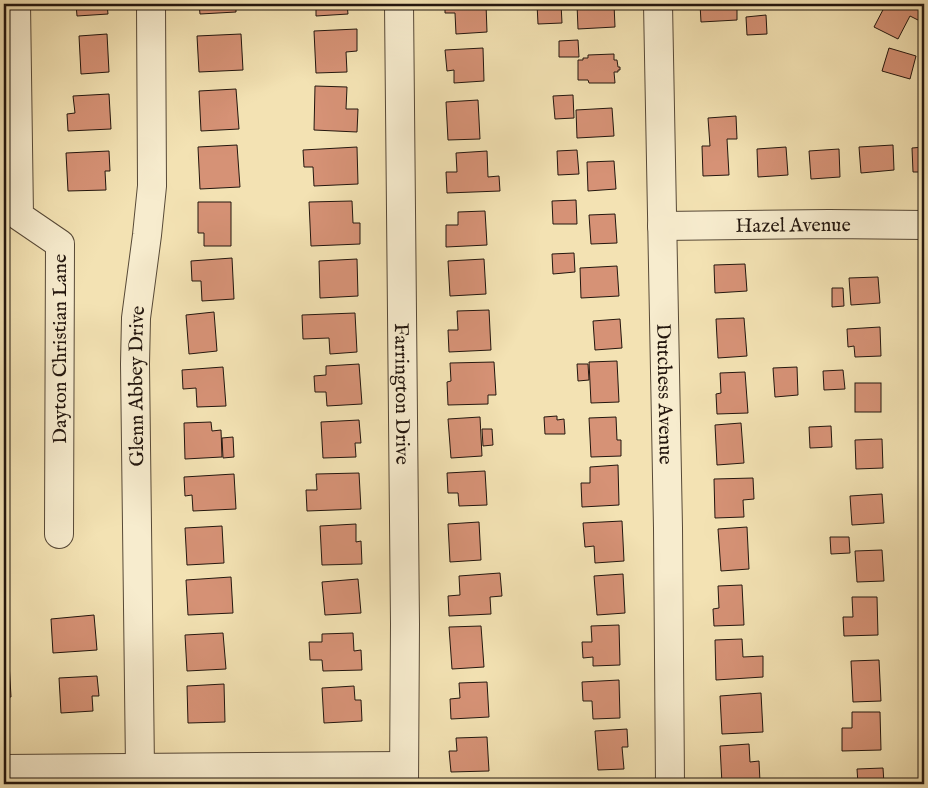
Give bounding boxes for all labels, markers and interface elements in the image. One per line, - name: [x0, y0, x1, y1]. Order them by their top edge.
- street label: Hazel Avenue: [735, 213, 851, 239]
- street label: Dayton Christian Lane: [48, 254, 73, 444]
- street label: Glenn Abbey Drive: [124, 304, 152, 467]
- street label: Farrington Drive: [388, 323, 414, 465]
- street label: Dutchess Avenue: [650, 323, 678, 465]

